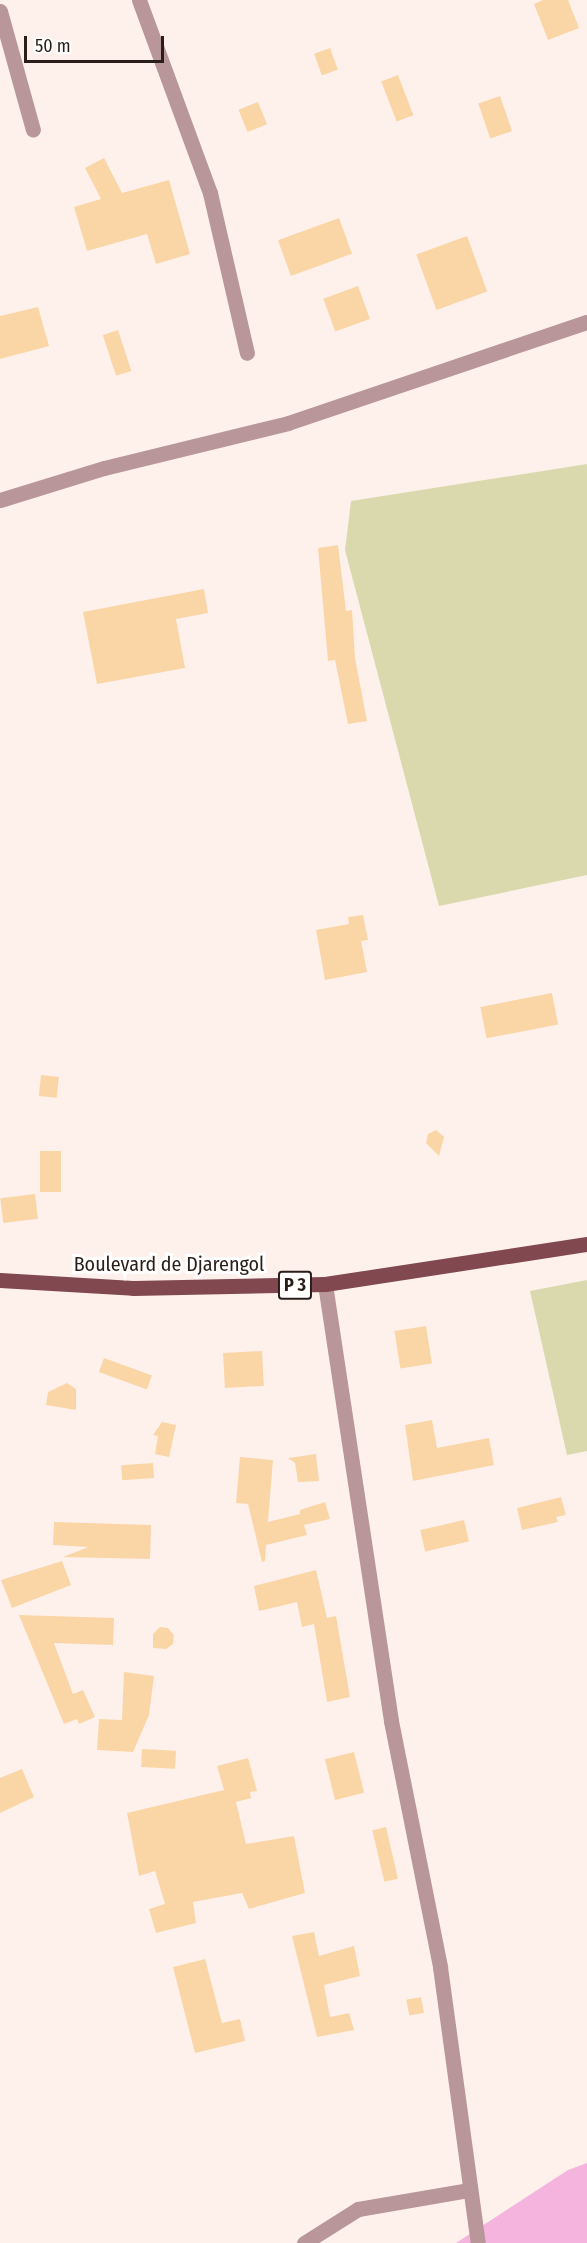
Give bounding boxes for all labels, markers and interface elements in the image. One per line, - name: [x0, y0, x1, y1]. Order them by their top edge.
- scale bar: [27, 24, 166, 62]
- text: 50 m: [35, 35, 71, 57]
- street label: Boulevard de Djarengol: [74, 1252, 264, 1276]
- road number: P 3: [277, 1270, 313, 1300]

